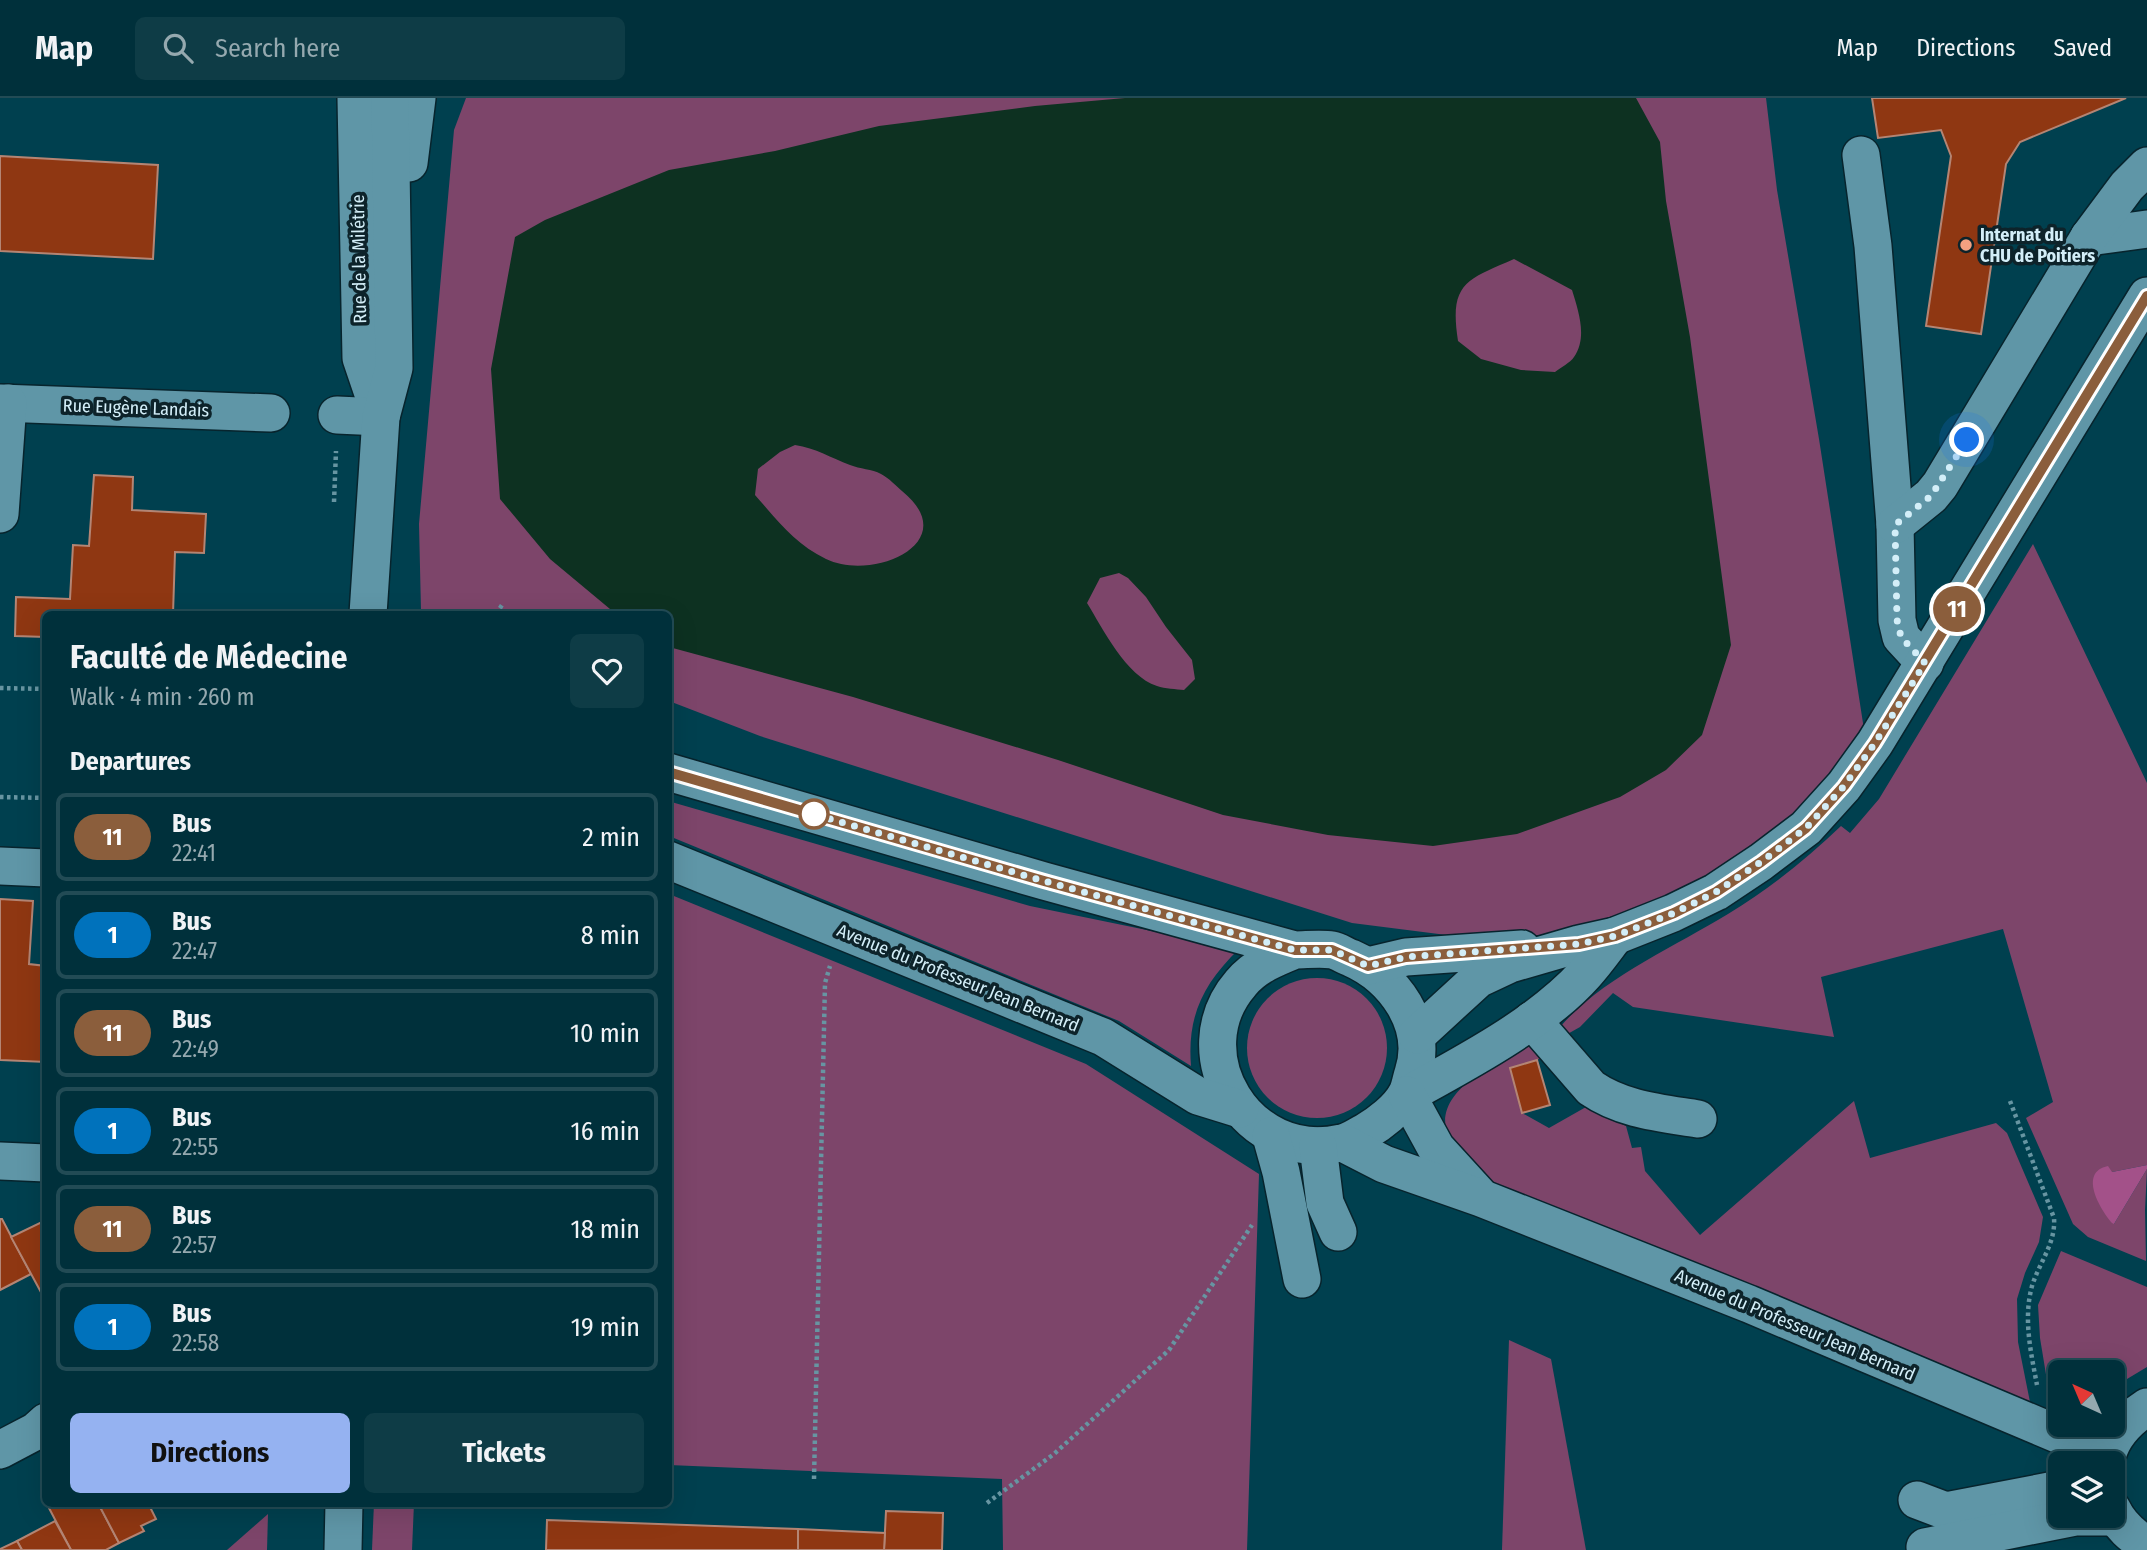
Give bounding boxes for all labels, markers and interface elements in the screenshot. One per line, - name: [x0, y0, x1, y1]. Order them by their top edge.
- search box: [135, 17, 625, 80]
- text: Map: [35, 28, 93, 68]
- icon: search: [159, 29, 197, 67]
- text: Search here: [215, 33, 340, 64]
- text: Map: [1837, 34, 1878, 62]
- text: Directions: [1916, 34, 2015, 62]
- text: Saved: [2053, 34, 2112, 62]
- street label: Rue de la Milétrie: [347, 194, 371, 324]
- place label: Internat du CHU de Poitiers: [1980, 224, 2095, 267]
- marker: Internat du CHU de Poitiers: [1958, 237, 1974, 253]
- street label: Rue Eugène Landais: [62, 394, 210, 422]
- your location: [1949, 422, 1984, 457]
- line badge: 11: [1926, 586, 1988, 632]
- text: 11: [1947, 595, 1967, 623]
- button: heart: [570, 634, 644, 708]
- text: Faculté de Médecine: [70, 637, 348, 677]
- text: Walk · 4 min · 260 m: [70, 683, 255, 711]
- text: Departures: [70, 746, 191, 777]
- unlabelled marker: [799, 799, 829, 829]
- text: Bus: [172, 808, 211, 839]
- text: 2 min: [582, 822, 640, 853]
- text: 11: [103, 823, 122, 851]
- text: 22:41: [172, 839, 216, 867]
- text: Bus: [172, 906, 211, 937]
- street label: Avenue du Professeur Jean Bernard: [834, 919, 1082, 1037]
- text: 8 min: [581, 920, 640, 951]
- text: 1: [107, 921, 118, 949]
- text: 22:47: [172, 937, 217, 965]
- text: Bus: [172, 1004, 211, 1035]
- text: 10 min: [570, 1018, 640, 1049]
- text: 11: [103, 1019, 122, 1047]
- text: 22:49: [172, 1035, 219, 1063]
- text: Bus: [172, 1102, 211, 1133]
- text: 16 min: [571, 1116, 640, 1147]
- text: 1: [107, 1117, 118, 1145]
- text: 22:55: [172, 1133, 218, 1161]
- text: Bus: [172, 1200, 211, 1231]
- text: 18 min: [571, 1214, 640, 1245]
- text: 11: [103, 1215, 122, 1243]
- text: 22:57: [172, 1231, 217, 1259]
- street label: Avenue du Professeur Jean Bernard: [1671, 1264, 1919, 1386]
- text: Bus: [172, 1298, 211, 1329]
- text: 19 min: [571, 1312, 640, 1343]
- text: 1: [107, 1313, 118, 1341]
- text: 22:58: [172, 1329, 219, 1357]
- north arrow: [2048, 1360, 2124, 1437]
- map controls: [2048, 1360, 2125, 1528]
- button: Directions: [70, 1413, 350, 1493]
- button: Tickets: [364, 1413, 644, 1493]
- button: layers: [2048, 1451, 2125, 1528]

